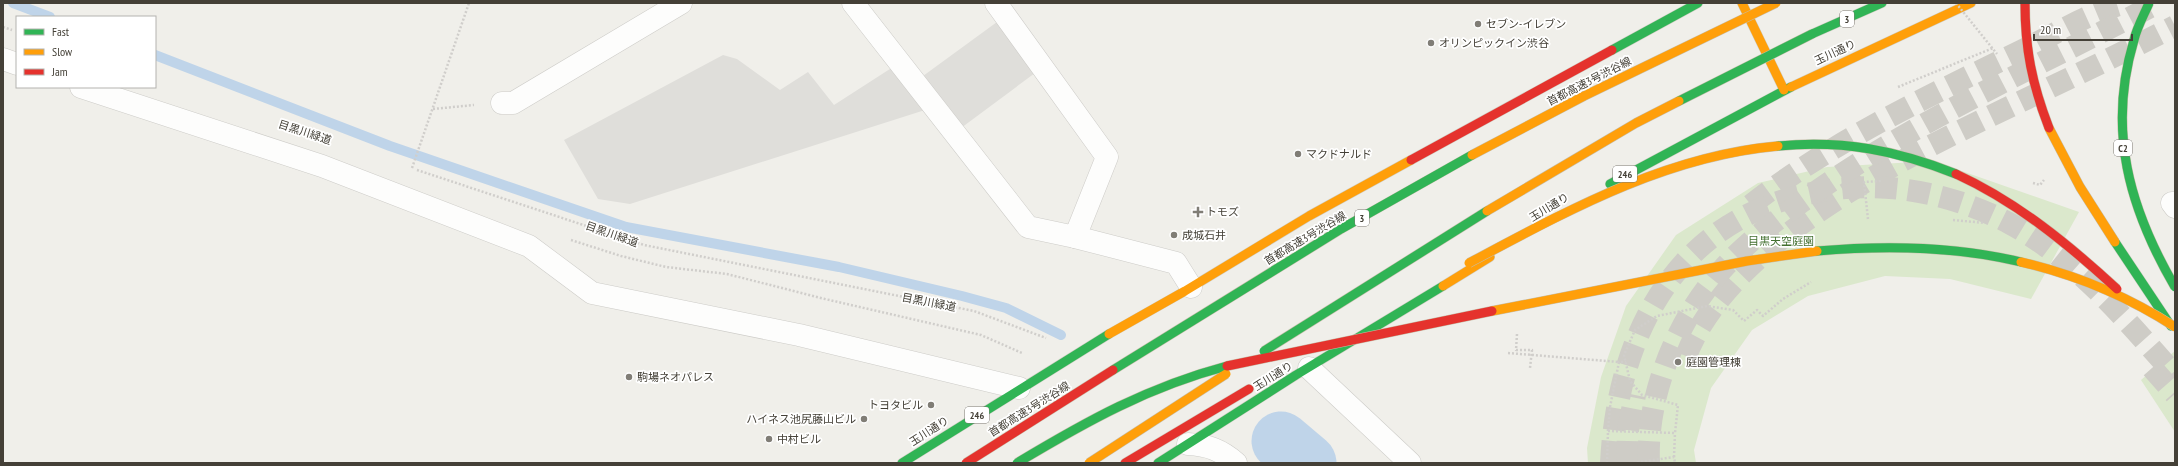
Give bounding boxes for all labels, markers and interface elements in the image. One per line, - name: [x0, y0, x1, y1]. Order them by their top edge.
- road number: 3: [1840, 11, 1854, 27]
- legend: [16, 16, 156, 88]
- scale bar: [2034, 16, 2132, 42]
- place label: セブン-イレブン: [1486, 17, 1566, 31]
- marker: セブン-イレブン: [1473, 19, 1483, 29]
- text: 20 m: [2040, 22, 2061, 37]
- text: Fast: [52, 24, 70, 39]
- place label: オリンピックイン渋谷: [1439, 36, 1549, 50]
- street label: 玉川通り: [1812, 36, 1858, 68]
- marker: オリンピックイン渋谷: [1426, 38, 1436, 48]
- text: Slow: [52, 44, 73, 59]
- street label: 首都高速3号渋谷線: [1544, 54, 1634, 108]
- text: Jam: [51, 64, 68, 79]
- street label: 目黒川緑道: [277, 117, 333, 147]
- road number: C2: [2114, 140, 2132, 156]
- place label: マクドナルド: [1306, 147, 1372, 161]
- marker: マクドナルド: [1293, 149, 1303, 159]
- road number: 246: [1613, 166, 1637, 182]
- street label: 玉川通り: [1527, 190, 1571, 224]
- place label: トモズ: [1206, 205, 1239, 219]
- marker: トモズ: [1193, 207, 1203, 217]
- street label: 首都高速3号渋谷線: [1262, 208, 1348, 268]
- road number: 3: [1355, 210, 1369, 226]
- street label: 目黒川緑道: [584, 218, 640, 250]
- place label: 成城石井: [1182, 228, 1226, 242]
- marker: 成城石井: [1169, 230, 1179, 240]
- park label: 目黒天空庭園: [1748, 234, 1814, 248]
- street label: 目黒川緑道: [901, 290, 957, 314]
- place label: 庭園管理棟: [1686, 355, 1741, 369]
- marker: 庭園管理棟: [1673, 357, 1683, 367]
- street label: 玉川通り: [1251, 358, 1295, 394]
- place label: 駒場ネオパレス: [637, 370, 714, 384]
- marker: 駒場ネオパレス: [624, 372, 634, 382]
- street label: 首都高速3号渋谷線: [986, 378, 1072, 440]
- place label: トヨタビル: [868, 398, 923, 412]
- marker: トヨタビル: [926, 400, 936, 410]
- road number: 246: [965, 407, 989, 423]
- place label: ハイネス池尻藤山ビル: [746, 412, 856, 426]
- street label: 玉川通り: [907, 413, 951, 449]
- marker: ハイネス池尻藤山ビル: [859, 414, 869, 424]
- place label: 中村ビル: [777, 432, 821, 446]
- marker: 中村ビル: [764, 434, 774, 444]

